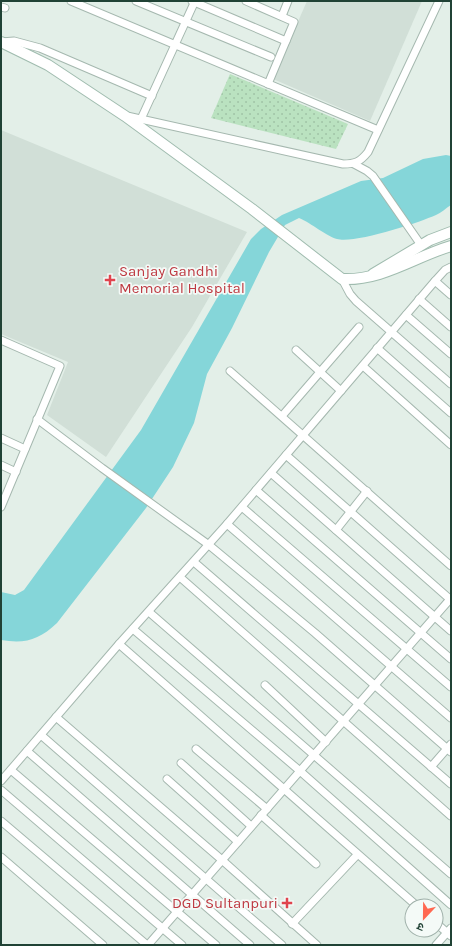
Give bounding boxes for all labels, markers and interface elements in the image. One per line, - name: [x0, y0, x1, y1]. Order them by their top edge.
- place label: Sanjay Gandhi Memorial Hospital: [119, 262, 245, 297]
- marker: Sanjay Gandhi Memorial Hospital: [104, 274, 116, 286]
- place label: DGD Sultanpuri: [172, 894, 278, 912]
- marker: DGD Sultanpuri: [281, 897, 293, 909]
- north arrow: [404, 898, 444, 938]
- text: उ: [415, 919, 426, 934]

